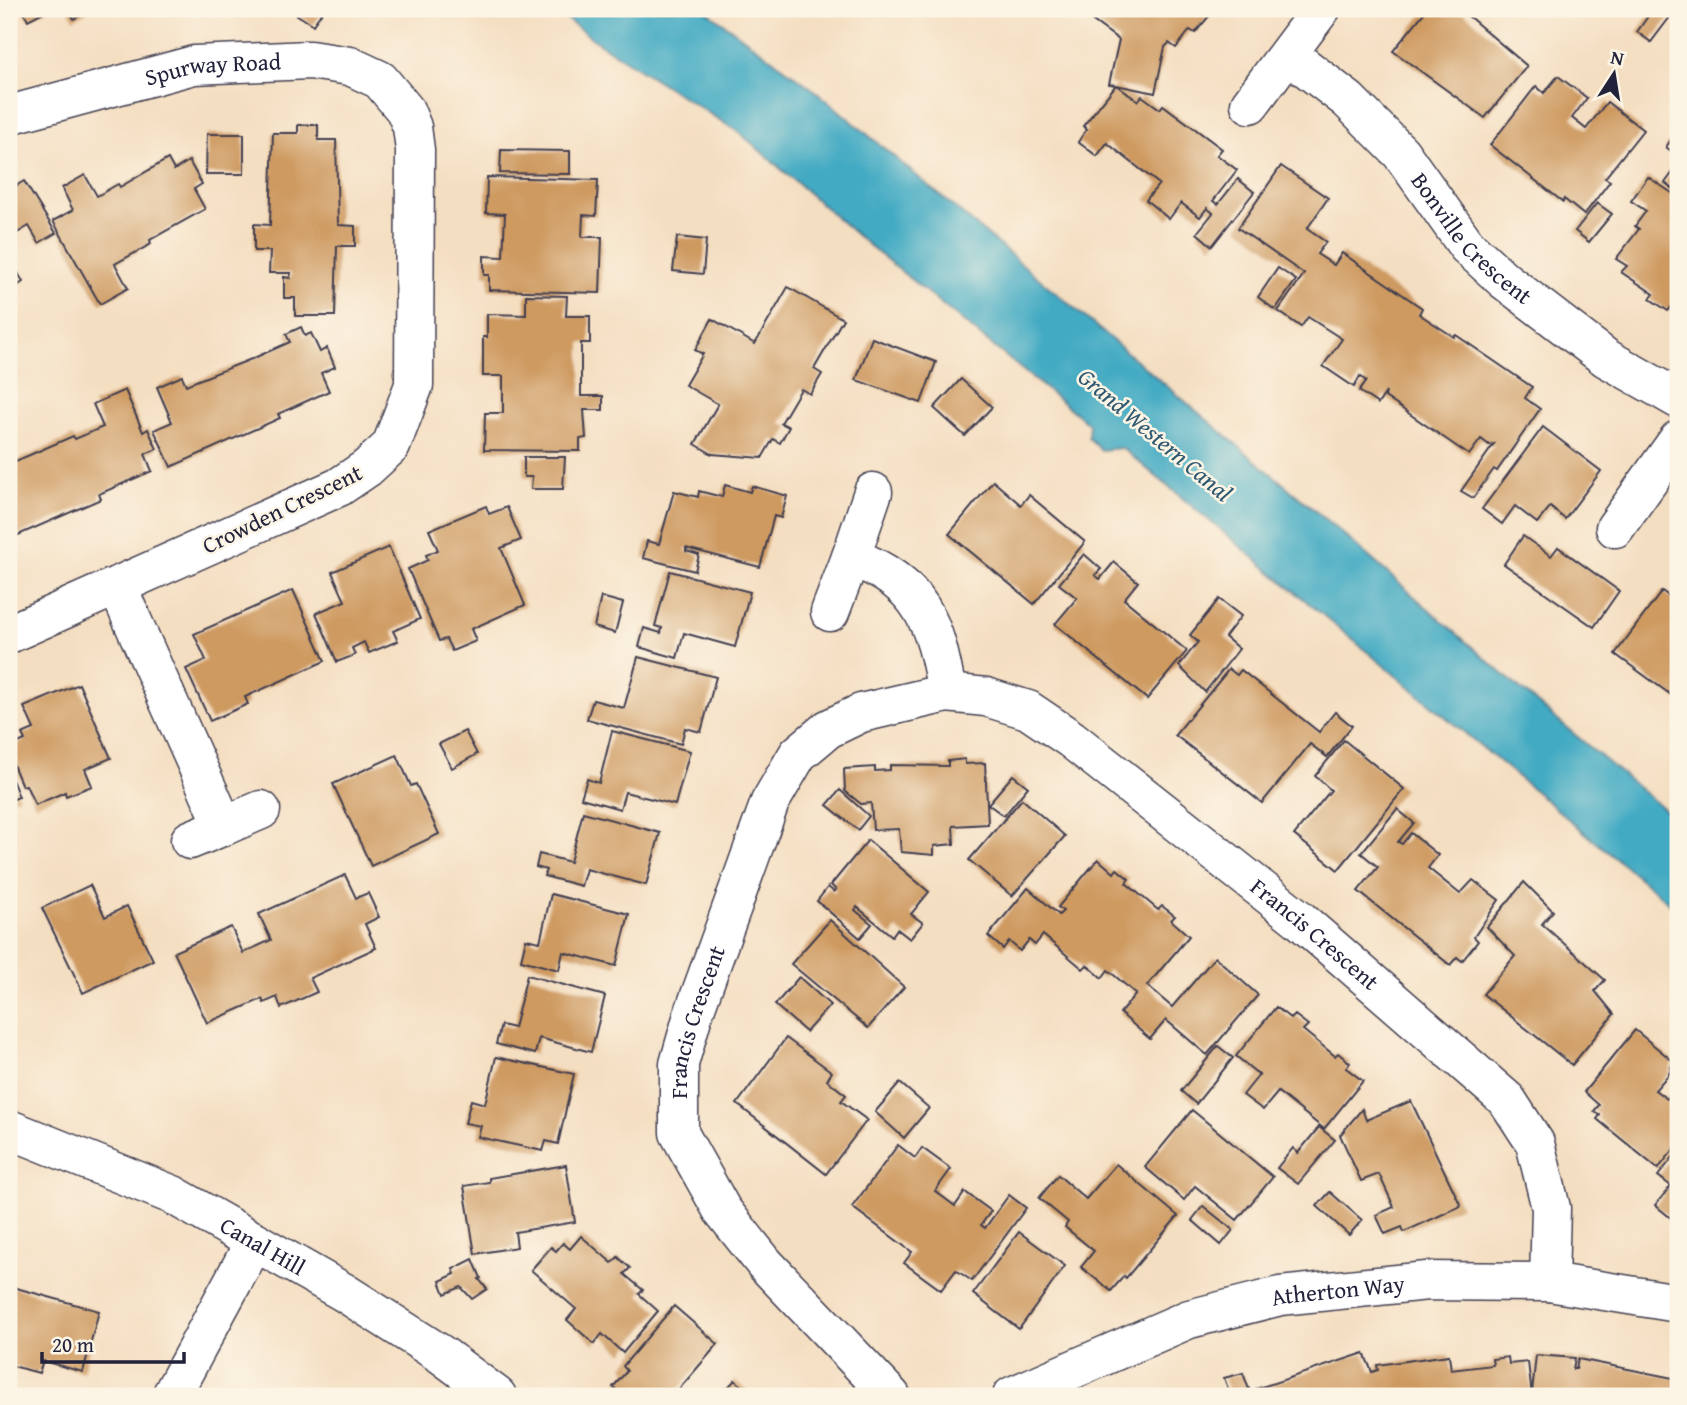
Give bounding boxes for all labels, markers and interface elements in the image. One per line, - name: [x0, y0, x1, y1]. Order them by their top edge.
- north arrow: [1578, 38, 1648, 108]
- text: N: [1608, 42, 1627, 72]
- street label: Spurway Road: [141, 44, 282, 94]
- street label: Bonville Crescent: [1404, 166, 1539, 312]
- water label: Grand Western Canal: [1071, 360, 1240, 510]
- street label: Crowden Crescent: [196, 456, 367, 562]
- street label: Francis Crescent: [1244, 870, 1386, 997]
- street label: Francis Crescent: [662, 941, 733, 1099]
- street label: Canal Hill: [214, 1208, 312, 1283]
- street label: Atherton Way: [1267, 1266, 1407, 1314]
- scale bar: [42, 1321, 184, 1365]
- text: 20 m: [52, 1329, 94, 1360]

